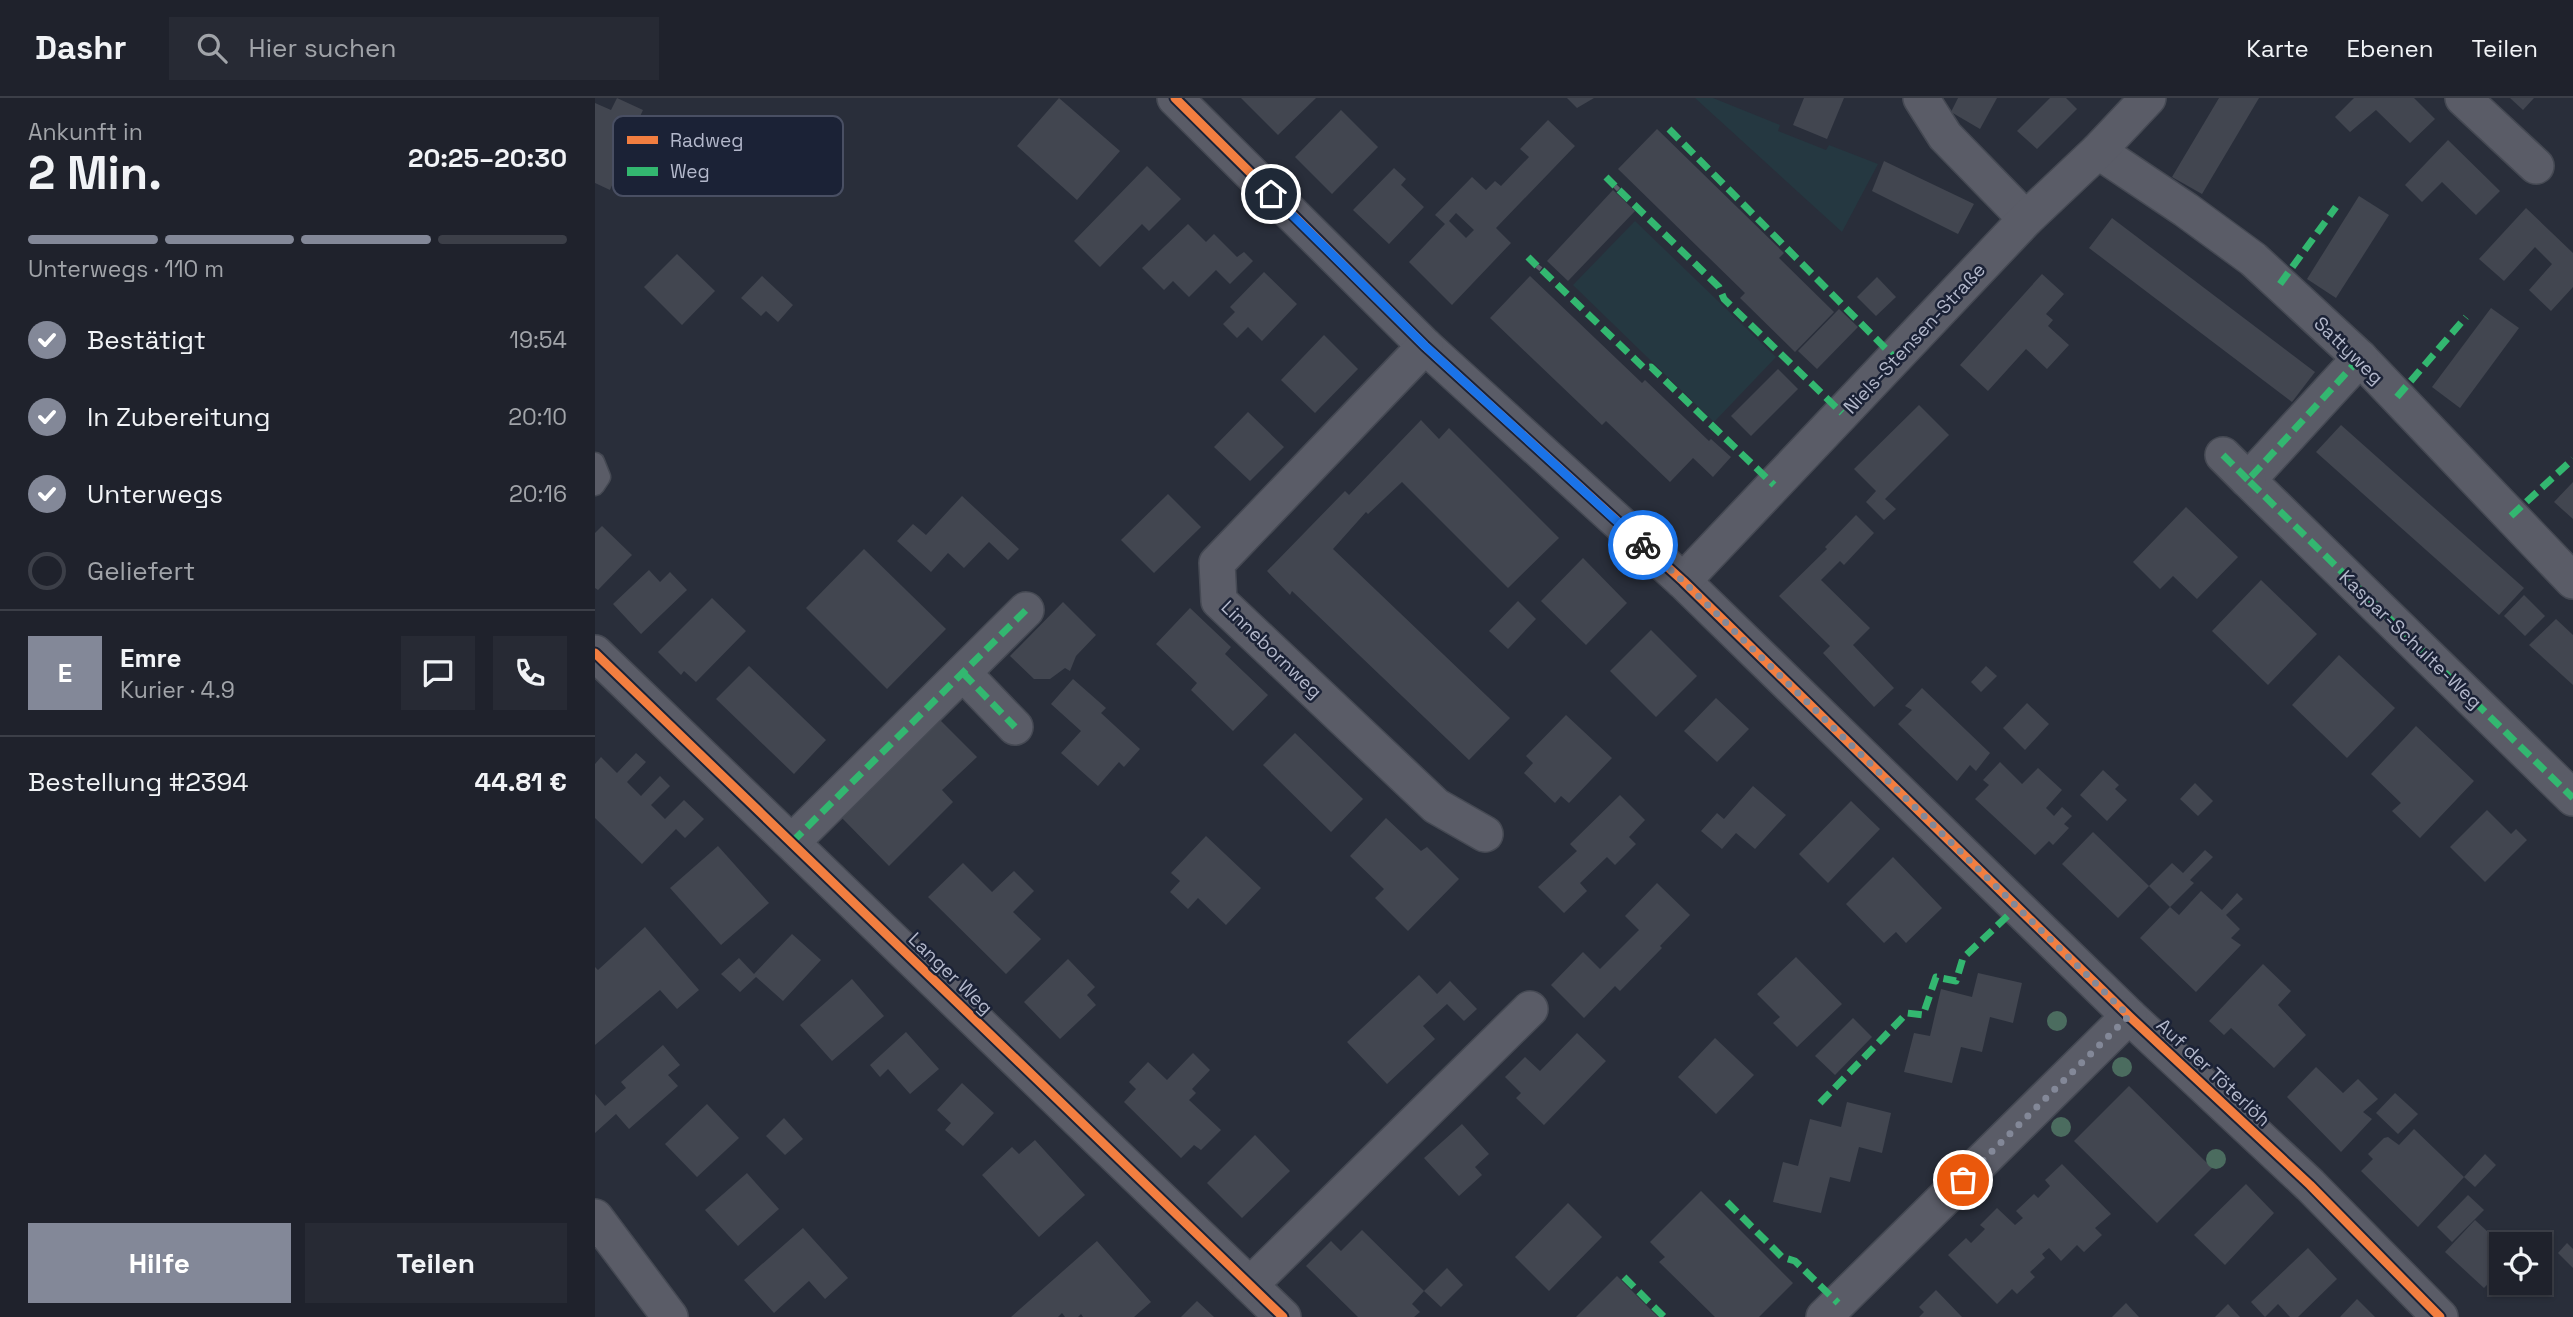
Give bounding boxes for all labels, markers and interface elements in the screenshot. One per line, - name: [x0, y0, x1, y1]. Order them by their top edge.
- search box: [169, 17, 659, 80]
- text: Dashr: [35, 27, 127, 69]
- icon: search: [193, 29, 231, 67]
- text: Hier suchen: [249, 31, 396, 65]
- text: Karte: [2246, 33, 2309, 64]
- text: Ebenen: [2347, 33, 2433, 64]
- text: Teilen: [2471, 33, 2538, 64]
- legend: [613, 116, 843, 196]
- text: Ankunft in: [28, 117, 143, 147]
- text: Radweg: [670, 128, 743, 153]
- text: 20:25–20:30: [408, 141, 567, 175]
- text: 2 Min.: [28, 144, 162, 202]
- text: Weg: [670, 159, 710, 184]
- pin: [1241, 164, 1301, 224]
- icon: home: [1252, 175, 1290, 213]
- text: Unterwegs · 110 m: [28, 254, 224, 284]
- street label: Niels-Stensen-Straße: [1838, 258, 1991, 419]
- street label: Sattyweg: [2308, 311, 2389, 390]
- icon: check: [28, 321, 66, 359]
- text: Bestätigt: [87, 323, 206, 357]
- text: 19:54: [509, 325, 567, 355]
- icon: check: [28, 398, 66, 436]
- text: In Zubereitung: [87, 400, 271, 434]
- text: 20:10: [508, 402, 567, 432]
- icon: check: [28, 475, 66, 513]
- text: Unterwegs: [87, 477, 223, 511]
- text: 20:16: [509, 479, 567, 509]
- courier: [1608, 510, 1678, 580]
- icon: bike: [1624, 526, 1662, 564]
- text: Geliefert: [87, 554, 195, 588]
- street label: Kaspar-Schulte-Weg: [2334, 565, 2488, 714]
- street label: Linnebornweg: [1216, 595, 1327, 704]
- button: chat: [401, 636, 475, 710]
- button: phone: [493, 636, 567, 710]
- text: Emre: [120, 641, 181, 675]
- text: E: [58, 656, 72, 690]
- text: Kurier · 4.9: [120, 675, 235, 705]
- text: Bestellung #2394: [28, 765, 249, 799]
- text: 44.81 €: [475, 765, 567, 799]
- street label: Langer Weg: [903, 927, 998, 1020]
- street label: Auf der Töterlöh: [2151, 1013, 2276, 1132]
- pin: [1933, 1150, 1993, 1210]
- icon: bag: [1944, 1161, 1982, 1199]
- button: Hilfe: [28, 1223, 291, 1303]
- button: Teilen: [305, 1223, 567, 1303]
- map controls: [2489, 1232, 2552, 1295]
- button: locate: [2489, 1232, 2552, 1295]

